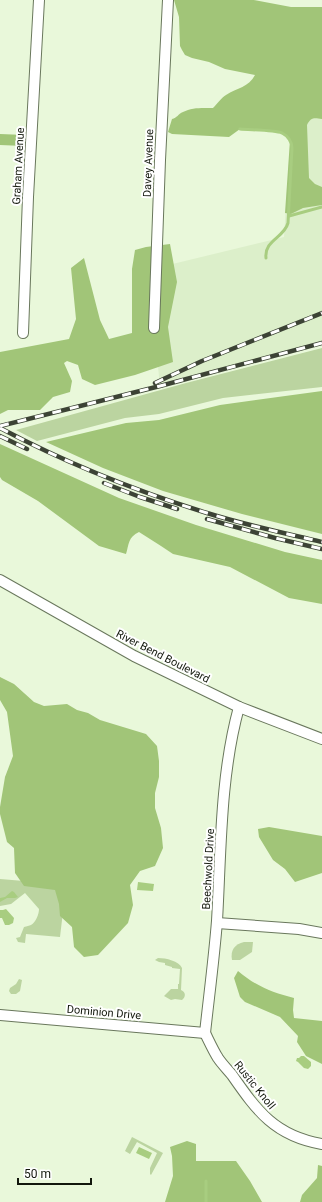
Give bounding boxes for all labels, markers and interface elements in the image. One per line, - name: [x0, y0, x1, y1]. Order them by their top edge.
- street label: Graham Avenue: [10, 127, 27, 205]
- street label: Davey Avenue: [141, 129, 156, 197]
- street label: River Bend Boulevard: [114, 627, 212, 686]
- street label: Beechwold Drive: [200, 828, 217, 910]
- street label: Dominion Drive: [66, 1003, 142, 1022]
- street label: Rustic Knoll: [231, 1059, 278, 1112]
- scale bar: [18, 1160, 91, 1186]
- text: 50 m: [24, 1167, 51, 1181]

